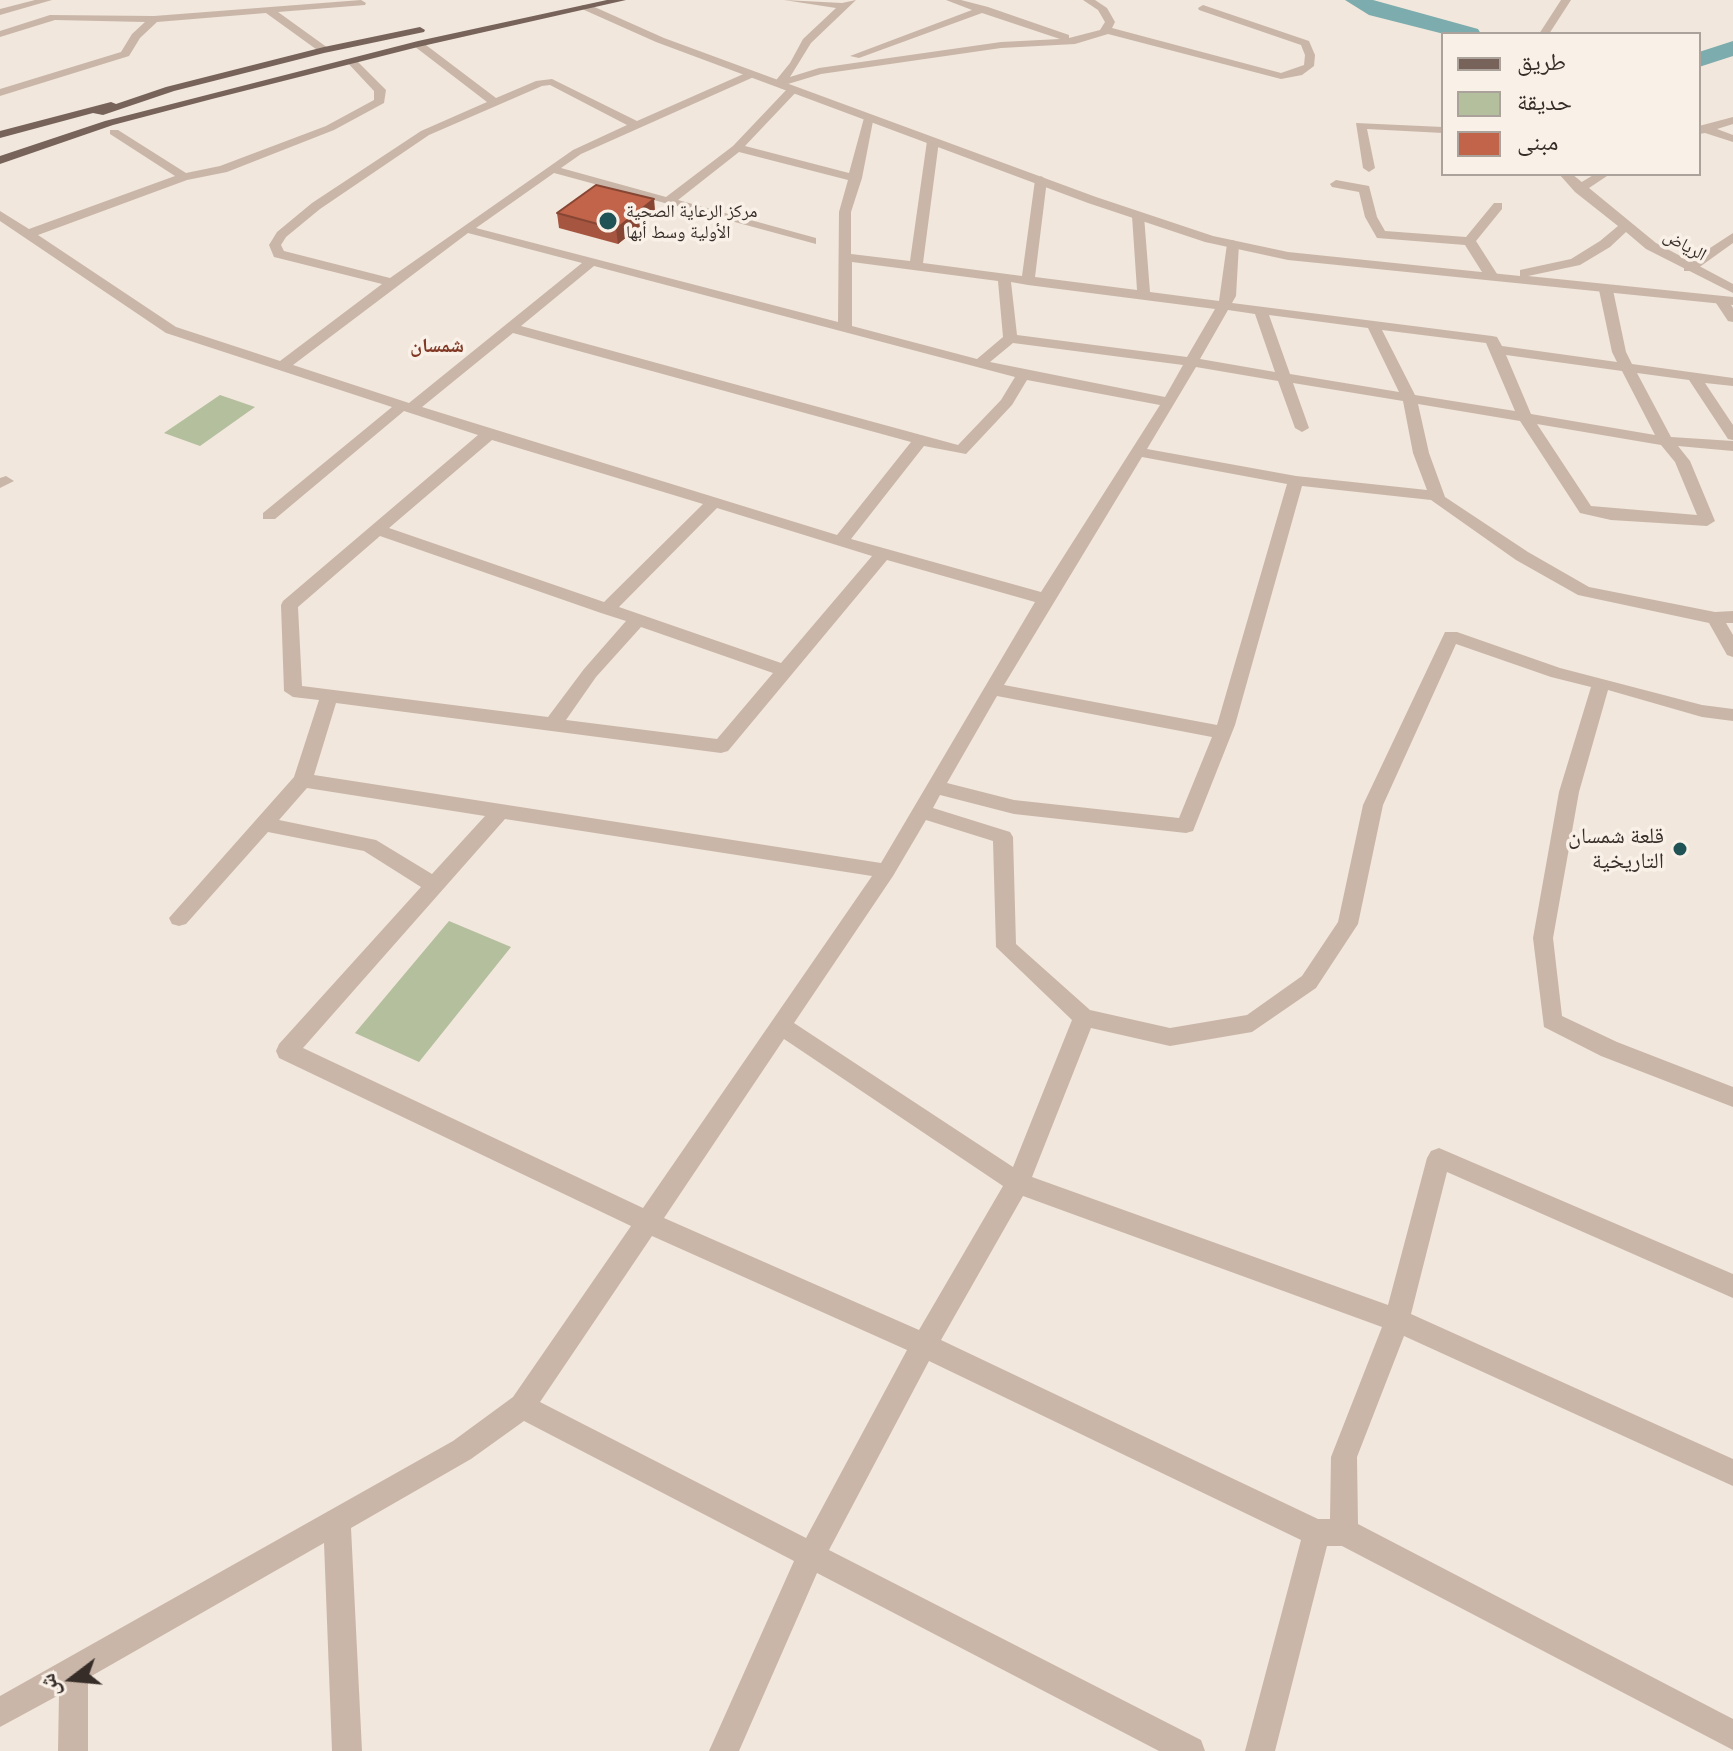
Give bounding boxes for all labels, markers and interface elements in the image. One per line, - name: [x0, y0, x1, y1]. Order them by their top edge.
- legend: [1441, 32, 1701, 176]
- text: طريق: [1517, 46, 1566, 75]
- text: حديقة: [1517, 86, 1572, 115]
- text: مبنى: [1517, 126, 1558, 155]
- place label: مركز الرعاية الصحية الأولية وسط أبها: [626, 200, 757, 242]
- marker: مركز الرعاية الصحية الأولية وسط أبها: [597, 210, 619, 232]
- street label: الرياض: [1660, 224, 1710, 266]
- district label: شمسان: [410, 334, 464, 358]
- place label: قلعة شمسان التاريخية: [1568, 823, 1664, 874]
- marker: قلعة شمسان التاريخية: [1671, 840, 1689, 858]
- north arrow: [32, 1639, 112, 1719]
- text: ش: [32, 1671, 65, 1701]

